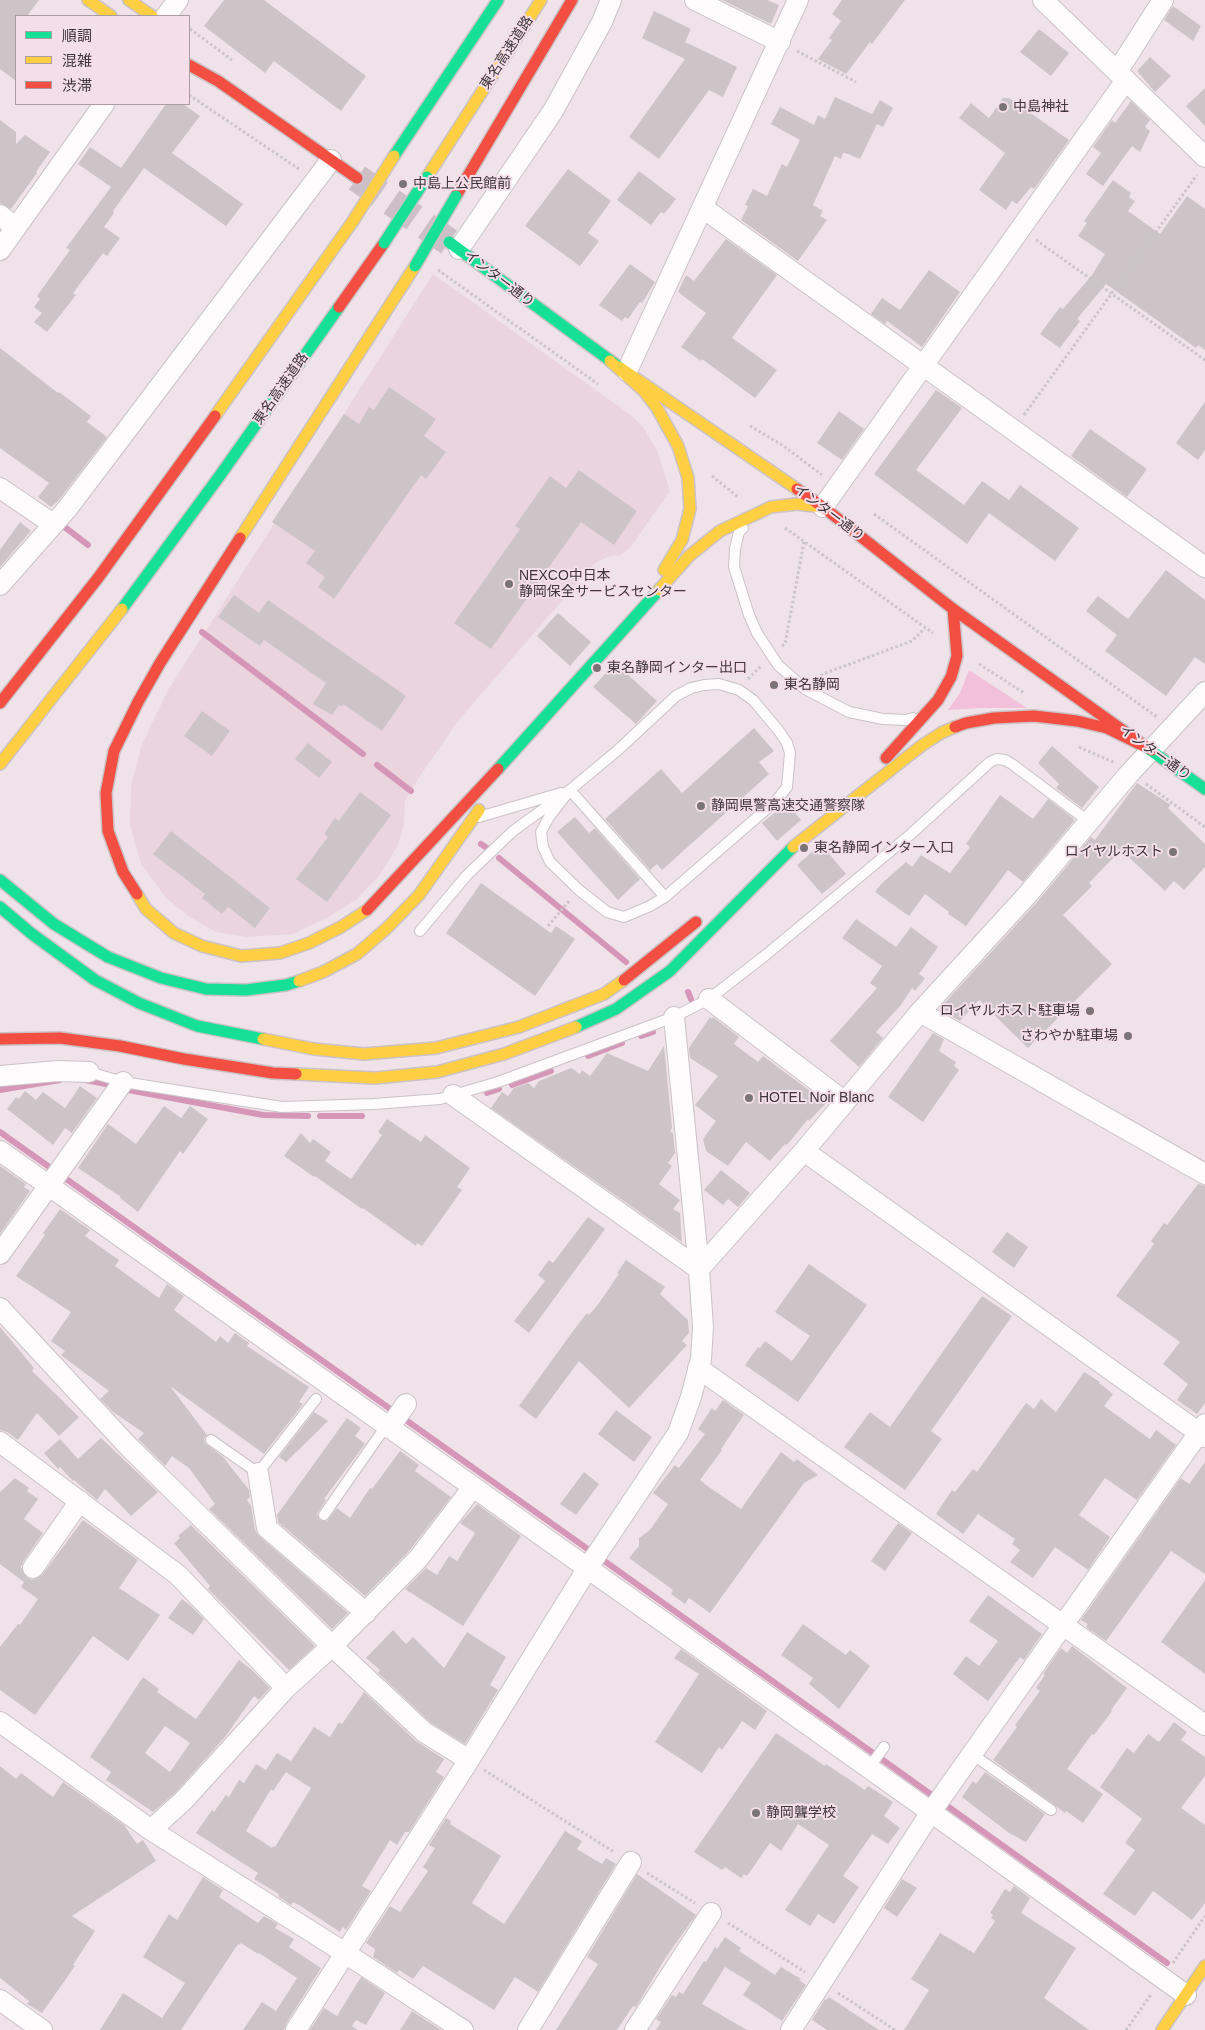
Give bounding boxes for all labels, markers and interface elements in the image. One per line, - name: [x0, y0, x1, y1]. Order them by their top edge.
- street label: 東名高速道路: [477, 13, 537, 93]
- legend: [15, 15, 190, 105]
- text: 順調: [62, 27, 92, 44]
- text: 混雑: [62, 52, 92, 69]
- text: 渋滞: [62, 77, 92, 94]
- place label: 中島神社: [1013, 99, 1069, 115]
- marker: 中島神社: [997, 101, 1009, 113]
- place label: 中島上公民館前: [413, 176, 511, 192]
- marker: 中島上公民館前: [397, 178, 409, 190]
- street label: インター通り: [460, 247, 538, 311]
- street label: 東名高速道路: [250, 350, 312, 428]
- street label: インター通り: [790, 481, 868, 545]
- place label: NEXCO中日本 静岡保全サービスセンター: [519, 568, 687, 600]
- marker: NEXCO中日本 静岡保全サービスセンター: [503, 578, 515, 590]
- place label: 東名静岡インター出口: [607, 660, 747, 676]
- marker: 東名静岡インター出口: [591, 662, 603, 674]
- place label: 東名静岡: [784, 677, 840, 693]
- marker: 東名静岡: [768, 679, 780, 691]
- street label: インター通り: [1116, 722, 1194, 784]
- place label: 静岡県警高速交通警察隊: [711, 798, 865, 814]
- marker: 静岡県警高速交通警察隊: [695, 800, 707, 812]
- place label: 東名静岡インター入口: [814, 840, 954, 856]
- marker: 東名静岡インター入口: [798, 842, 810, 854]
- place label: ロイヤルホスト: [1065, 844, 1163, 860]
- marker: ロイヤルホスト: [1167, 846, 1179, 858]
- place label: ロイヤルホスト駐車場: [940, 1003, 1080, 1019]
- marker: ロイヤルホスト駐車場: [1084, 1005, 1096, 1017]
- place label: さわやか駐車場: [1020, 1028, 1118, 1044]
- marker: さわやか駐車場: [1122, 1030, 1134, 1042]
- place label: HOTEL Noir Blanc: [759, 1090, 874, 1106]
- marker: HOTEL Noir Blanc: [743, 1092, 755, 1104]
- place label: 静岡聾学校: [766, 1805, 836, 1821]
- marker: 静岡聾学校: [750, 1807, 762, 1819]

